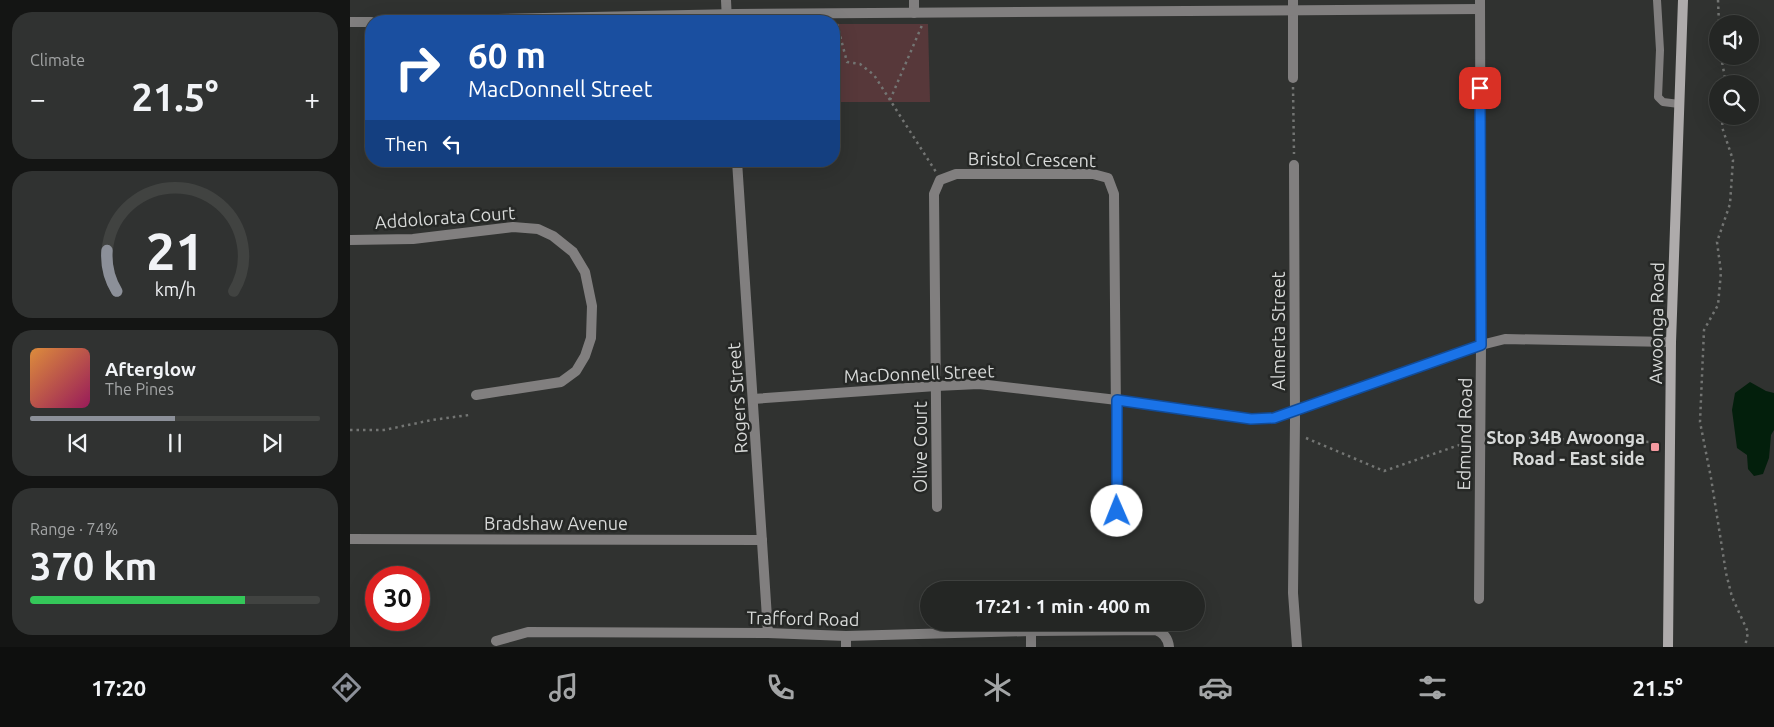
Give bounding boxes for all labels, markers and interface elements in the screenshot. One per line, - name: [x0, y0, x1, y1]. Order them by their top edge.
- map controls: [1709, 15, 1759, 125]
- button: sound: [1709, 15, 1759, 65]
- icon: right: [385, 35, 450, 100]
- text: 60 m: [468, 35, 546, 75]
- text: Climate: [30, 51, 85, 69]
- pin: [1459, 67, 1501, 109]
- icon: arrive: [1466, 74, 1494, 102]
- button: search: [1709, 75, 1759, 125]
- text: 21.5°: [131, 76, 219, 118]
- text: MacDonnell Street: [468, 76, 652, 101]
- text: −: [30, 83, 46, 114]
- text: +: [304, 83, 320, 114]
- icon: left: [438, 130, 466, 158]
- text: Then: [385, 133, 428, 155]
- street label: Bristol Crescent: [968, 148, 1096, 170]
- street label: Addolorata Court: [374, 202, 516, 232]
- text: 21: [146, 222, 204, 280]
- street label: Awoonga Road: [1645, 262, 1667, 384]
- street label: Almerta Street: [1268, 271, 1288, 391]
- text: km/h: [154, 279, 196, 299]
- street label: Rogers Street: [723, 342, 751, 454]
- text: Afterglow: [105, 358, 196, 380]
- street label: MacDonnell Street: [843, 360, 995, 386]
- street label: Edmund Road: [1453, 377, 1475, 491]
- text: The Pines: [105, 380, 174, 398]
- street label: Olive Court: [910, 401, 930, 493]
- place label: Stop 34B Awoonga Road - East side: [1486, 427, 1645, 468]
- icon: previous: [64, 429, 92, 457]
- icon: pause: [161, 429, 189, 457]
- icon: next: [258, 429, 286, 457]
- marker: Stop 34B Awoonga Road - East side: [1649, 441, 1661, 453]
- position arrow: [1090, 484, 1142, 536]
- street label: Bradshaw Avenue: [484, 513, 628, 533]
- text: Range · 74%: [30, 520, 118, 538]
- text: 370 km: [30, 545, 157, 587]
- speed limit sign: 30: [365, 566, 430, 631]
- text: 17:21 · 1 min · 400 m: [975, 595, 1150, 617]
- street label: Trafford Road: [747, 607, 859, 629]
- icon: directions: [329, 670, 364, 705]
- icon: music: [546, 670, 581, 705]
- icon: phone: [763, 670, 798, 705]
- icon: climate: [980, 670, 1015, 705]
- icon: car: [1198, 670, 1233, 705]
- icon: filters: [1415, 670, 1450, 705]
- text: 17:20: [91, 675, 146, 700]
- text: 21.5°: [1632, 675, 1683, 700]

